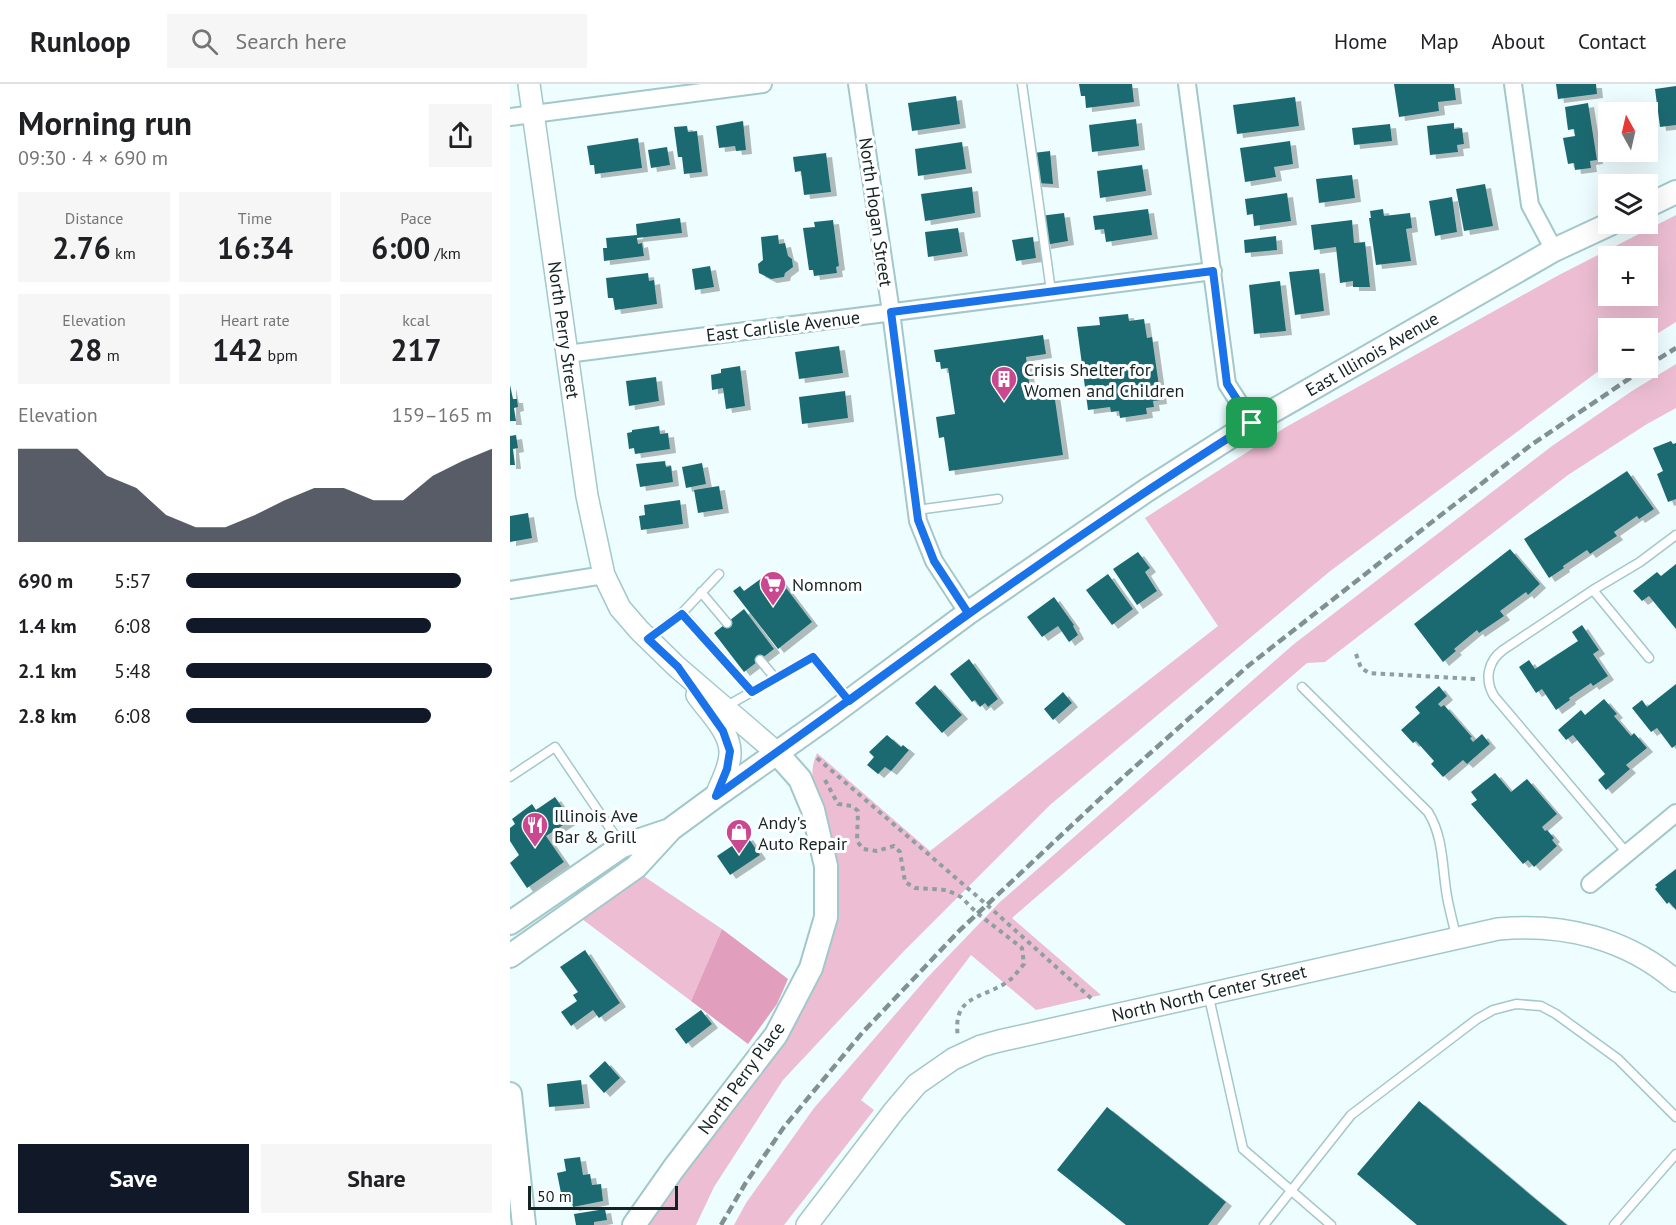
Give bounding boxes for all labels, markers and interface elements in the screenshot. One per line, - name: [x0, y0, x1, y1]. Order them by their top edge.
- search box: [167, 14, 587, 68]
- text: Runloop: [30, 23, 131, 60]
- icon: search: [188, 25, 221, 58]
- text: Search here: [236, 27, 347, 55]
- text: Home: [1334, 28, 1387, 55]
- text: Map: [1420, 28, 1459, 55]
- text: About: [1492, 28, 1545, 55]
- text: Contact: [1578, 28, 1646, 55]
- text: Morning run: [18, 101, 192, 144]
- north arrow: [1598, 102, 1658, 162]
- map controls: [1598, 102, 1658, 378]
- button: share: [429, 104, 492, 167]
- street label: North Hogan Street: [854, 136, 898, 288]
- text: 09:30 · 4 × 690 m: [18, 145, 168, 171]
- button: layers: [1598, 174, 1658, 234]
- text: Distance: [65, 208, 123, 228]
- text: Time: [238, 208, 272, 228]
- text: Pace: [400, 208, 432, 228]
- text: 2.76: [52, 228, 111, 267]
- text: 16:34: [217, 228, 293, 267]
- text: 6:00: [371, 228, 430, 267]
- text: km: [111, 243, 136, 263]
- text: /km: [430, 243, 461, 263]
- button: +: [1598, 246, 1658, 306]
- street label: North Perry Street: [543, 260, 585, 400]
- street label: East Carlisle Avenue: [705, 305, 861, 347]
- street label: East Illinois Avenue: [1301, 307, 1443, 401]
- text: Elevation: [62, 310, 126, 330]
- text: Heart rate: [220, 310, 290, 330]
- text: kcal: [402, 310, 430, 330]
- button: −: [1598, 318, 1658, 378]
- text: 28: [68, 330, 102, 369]
- text: 142: [212, 330, 263, 369]
- text: 217: [390, 330, 442, 369]
- text: m: [102, 345, 120, 365]
- text: bpm: [263, 345, 298, 365]
- place label: Crisis Shelter for Women and Children: [1024, 358, 1184, 402]
- building icon: Crisis Shelter for Women and Children: [989, 364, 1019, 402]
- pin: [1226, 397, 1277, 448]
- text: Elevation: [18, 402, 98, 428]
- text: 159–165 m: [392, 402, 492, 428]
- icon: arrive: [1235, 406, 1268, 439]
- text: 690 m: [18, 568, 73, 594]
- text: 5:57: [114, 568, 151, 594]
- supermarket icon: Nomnom: [758, 569, 788, 607]
- place label: Nomnom: [792, 573, 863, 596]
- text: 1.4 km: [18, 613, 77, 639]
- text: 6:08: [114, 613, 151, 639]
- text: 2.1 km: [18, 658, 77, 684]
- text: 5:48: [114, 658, 151, 684]
- text: 2.8 km: [18, 703, 77, 729]
- text: 6:08: [114, 703, 151, 729]
- place label: Illinois Ave Bar & Grill: [554, 804, 638, 848]
- restaurant icon: Illinois Ave Bar & Grill: [520, 810, 550, 848]
- place label: Andy's Auto Repair: [758, 811, 847, 855]
- shop icon: Andy's Auto Repair: [724, 817, 754, 855]
- street label: North North Center Street: [1109, 959, 1309, 1027]
- street label: North Perry Place: [692, 1017, 790, 1139]
- button: Save: [18, 1144, 249, 1213]
- button: Share: [261, 1144, 492, 1213]
- scale bar: [528, 1183, 678, 1210]
- text: 50 m: [537, 1186, 572, 1206]

